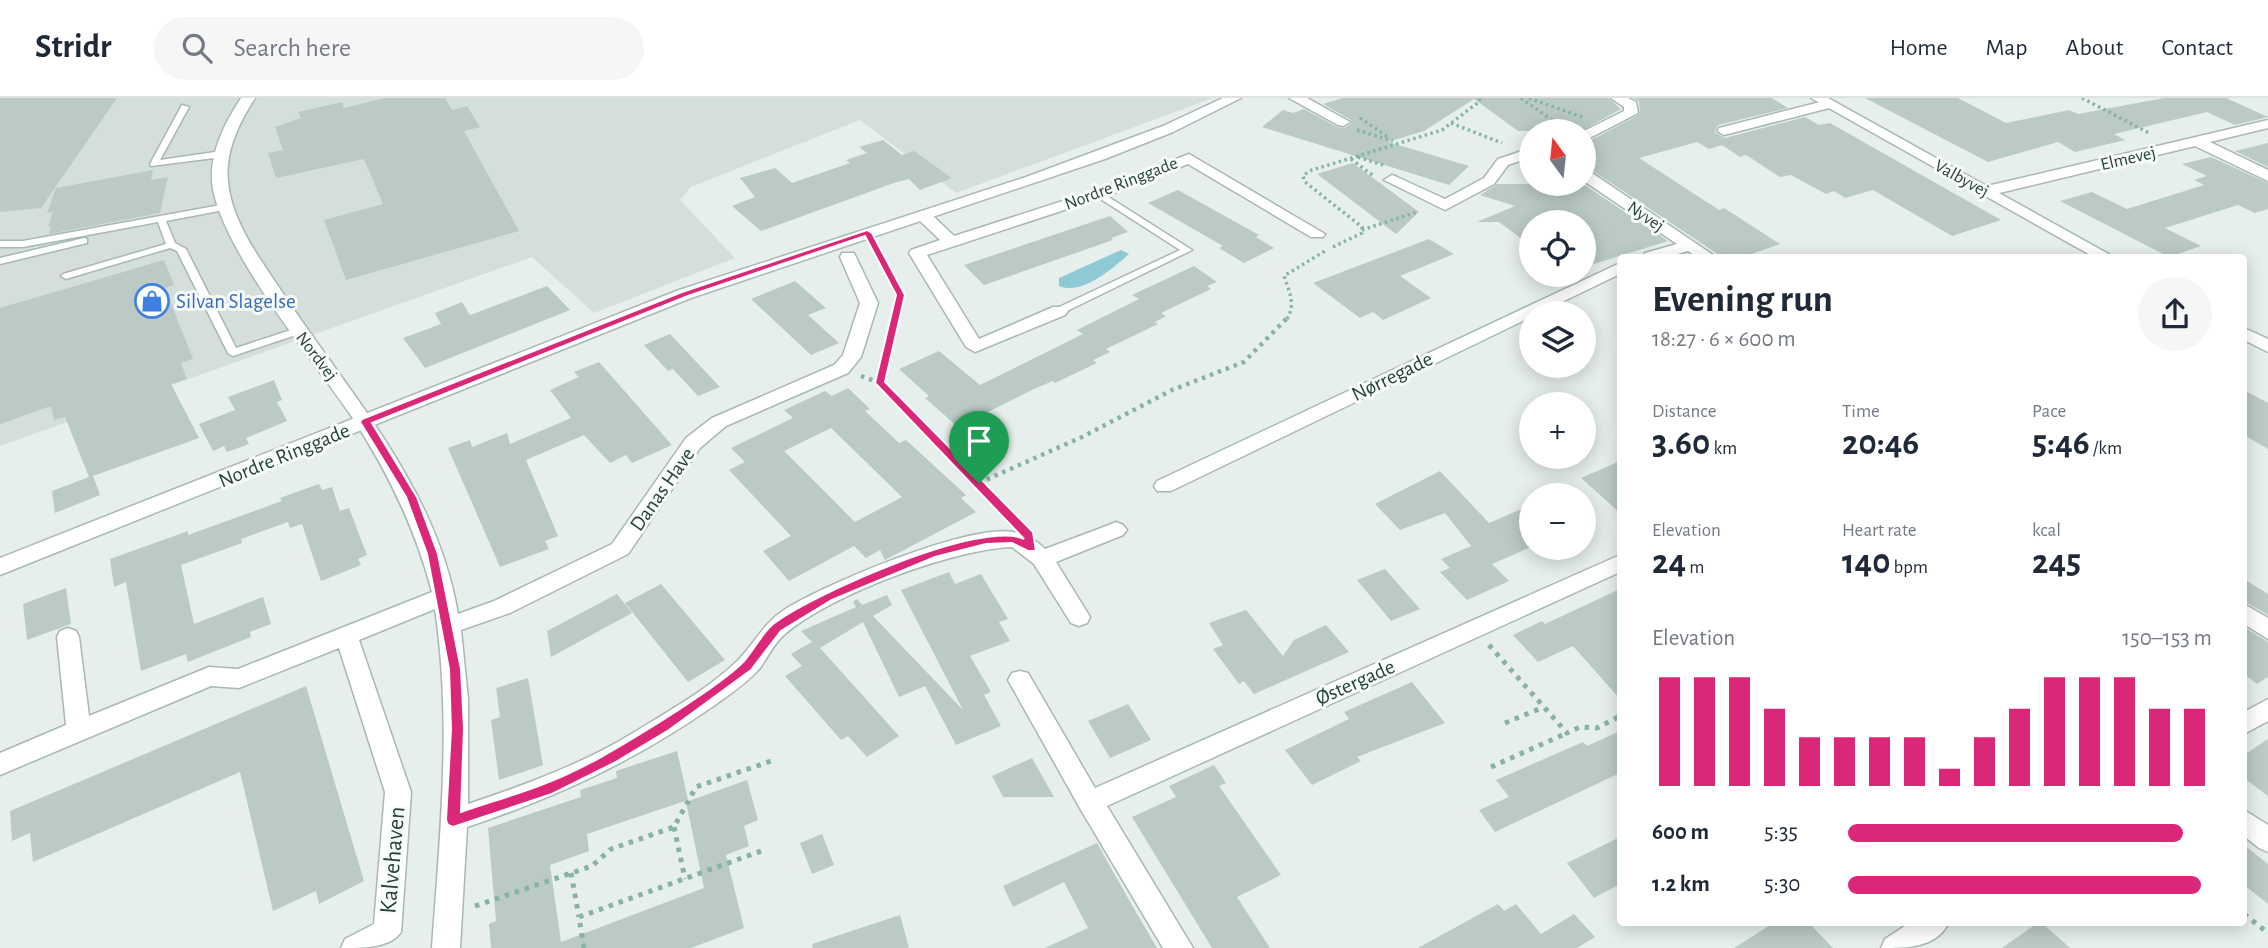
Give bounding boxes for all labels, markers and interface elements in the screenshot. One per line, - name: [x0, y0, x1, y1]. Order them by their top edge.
- search box: [154, 17, 644, 80]
- icon: search: [178, 29, 216, 67]
- text: Stridr: [35, 31, 112, 64]
- text: Search here: [234, 35, 351, 61]
- text: Home: [1890, 36, 1948, 60]
- text: Map: [1986, 36, 2028, 60]
- text: About: [2066, 36, 2123, 60]
- text: Contact: [2161, 36, 2233, 60]
- north arrow: [1519, 119, 1596, 196]
- map controls: [1519, 119, 1596, 560]
- street label: Elmevej: [2099, 144, 2158, 174]
- street label: Nordre Ringgade: [1062, 154, 1180, 214]
- street label: Valbyvej: [1931, 157, 1992, 201]
- street label: Nyvej: [1624, 198, 1667, 235]
- button: locate: [1519, 210, 1596, 287]
- button: share: [2138, 277, 2212, 351]
- text: Evening run: [1652, 281, 1833, 319]
- shop icon: Silvan Slagelse: [133, 282, 171, 320]
- place label: Silvan Slagelse: [176, 291, 296, 312]
- button: layers: [1519, 301, 1596, 378]
- text: 18:27 · 6 × 600 m: [1652, 328, 1796, 351]
- street label: Nordvej: [292, 329, 340, 384]
- street label: Nørregade: [1348, 348, 1436, 405]
- button: +: [1519, 392, 1596, 469]
- text: Distance: [1652, 402, 1716, 421]
- text: Time: [1842, 402, 1880, 421]
- text: Pace: [2032, 402, 2066, 421]
- pin: [949, 411, 1009, 483]
- street label: Nordre Ringgade: [216, 420, 353, 491]
- icon: arrive: [960, 422, 998, 460]
- text: 3.60: [1652, 426, 1710, 461]
- text: 20:46: [1842, 426, 1919, 461]
- text: 5:46: [2032, 426, 2090, 461]
- text: km: [1710, 439, 1737, 458]
- text: /km: [2090, 439, 2122, 458]
- street label: Danas Have: [626, 444, 699, 535]
- button: −: [1519, 483, 1596, 560]
- text: Elevation: [1652, 521, 1721, 540]
- text: Heart rate: [1842, 521, 1917, 540]
- text: kcal: [2032, 521, 2061, 540]
- text: 24: [1652, 545, 1686, 580]
- text: 140: [1842, 545, 1890, 580]
- text: 245: [2032, 545, 2081, 580]
- text: m: [1686, 558, 1704, 577]
- text: bpm: [1890, 558, 1928, 577]
- text: Elevation: [1652, 627, 1735, 650]
- text: 150–153 m: [2122, 627, 2212, 650]
- street label: Østergade: [1312, 656, 1398, 709]
- street label: Kalvehaven: [376, 806, 410, 915]
- text: 600 m: [1652, 821, 1709, 844]
- text: 5:35: [1764, 821, 1798, 844]
- text: 1.2 km: [1652, 873, 1710, 896]
- text: 5:30: [1764, 873, 1801, 896]

